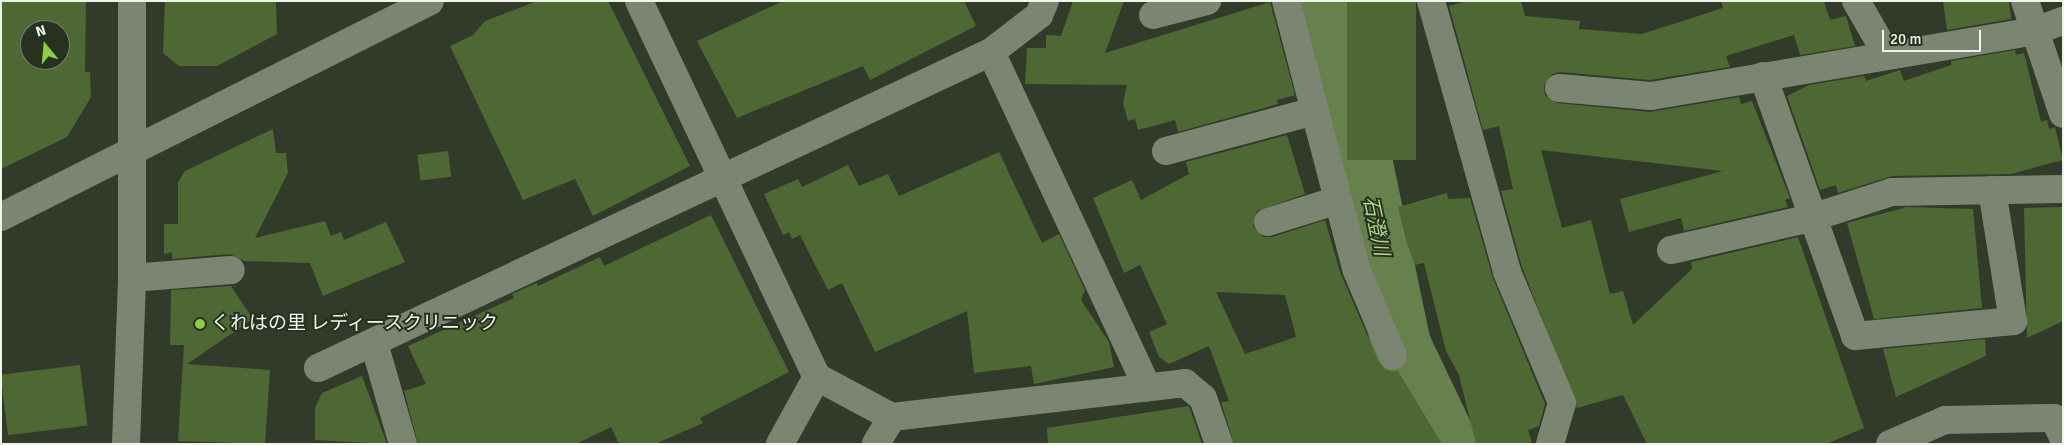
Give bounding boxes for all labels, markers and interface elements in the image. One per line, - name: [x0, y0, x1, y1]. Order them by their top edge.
- north arrow: [20, 20, 70, 70]
- scale bar: [1884, 20, 1983, 52]
- text: N: [34, 22, 48, 41]
- text: 20 m: [1890, 30, 1921, 48]
- water label: 石澄川: [1358, 194, 1394, 258]
- place label: くれはの里 レディースクリニック: [211, 313, 500, 335]
- marker: くれはの里 レディースクリニック: [193, 317, 207, 331]

